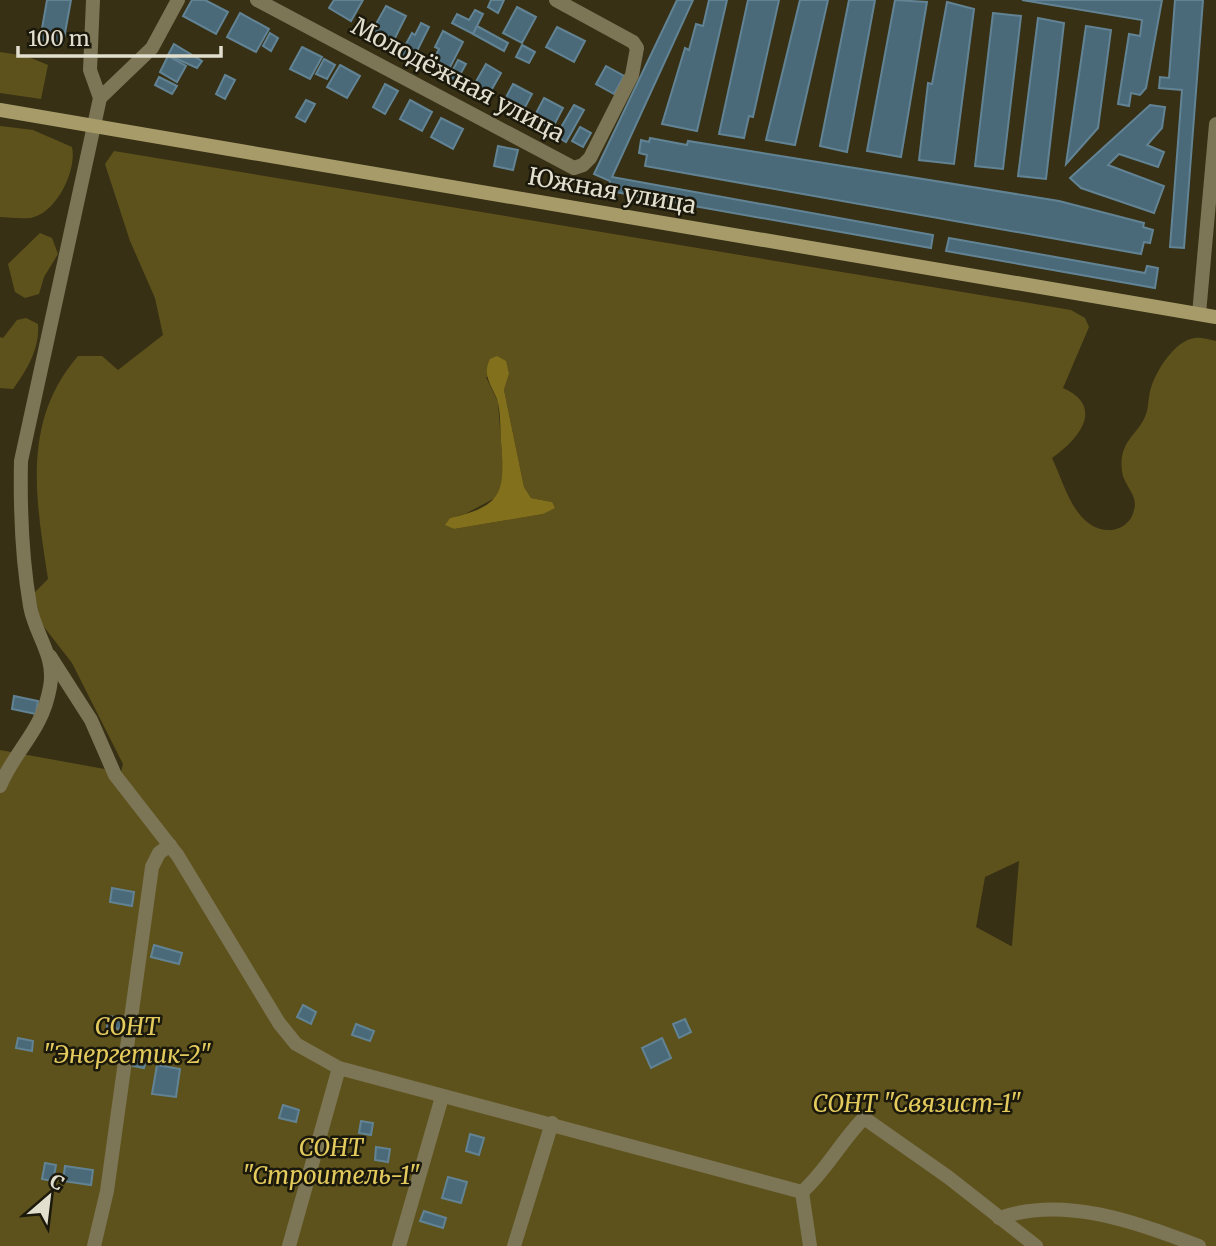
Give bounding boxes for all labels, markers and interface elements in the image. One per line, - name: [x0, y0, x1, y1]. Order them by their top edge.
- street label: Молодёжная улица: [346, 10, 570, 149]
- scale bar: [18, 14, 220, 58]
- text: 100 m: [28, 25, 90, 52]
- street label: Южная улица: [525, 160, 699, 221]
- park label: СОНТ "Энергетик-2": [42, 1011, 212, 1070]
- park label: СОНТ "Связист-1": [812, 1088, 1022, 1119]
- park label: СОНТ "Строитель-1": [242, 1132, 420, 1191]
- north arrow: [14, 1162, 84, 1232]
- text: С: [46, 1168, 68, 1196]

